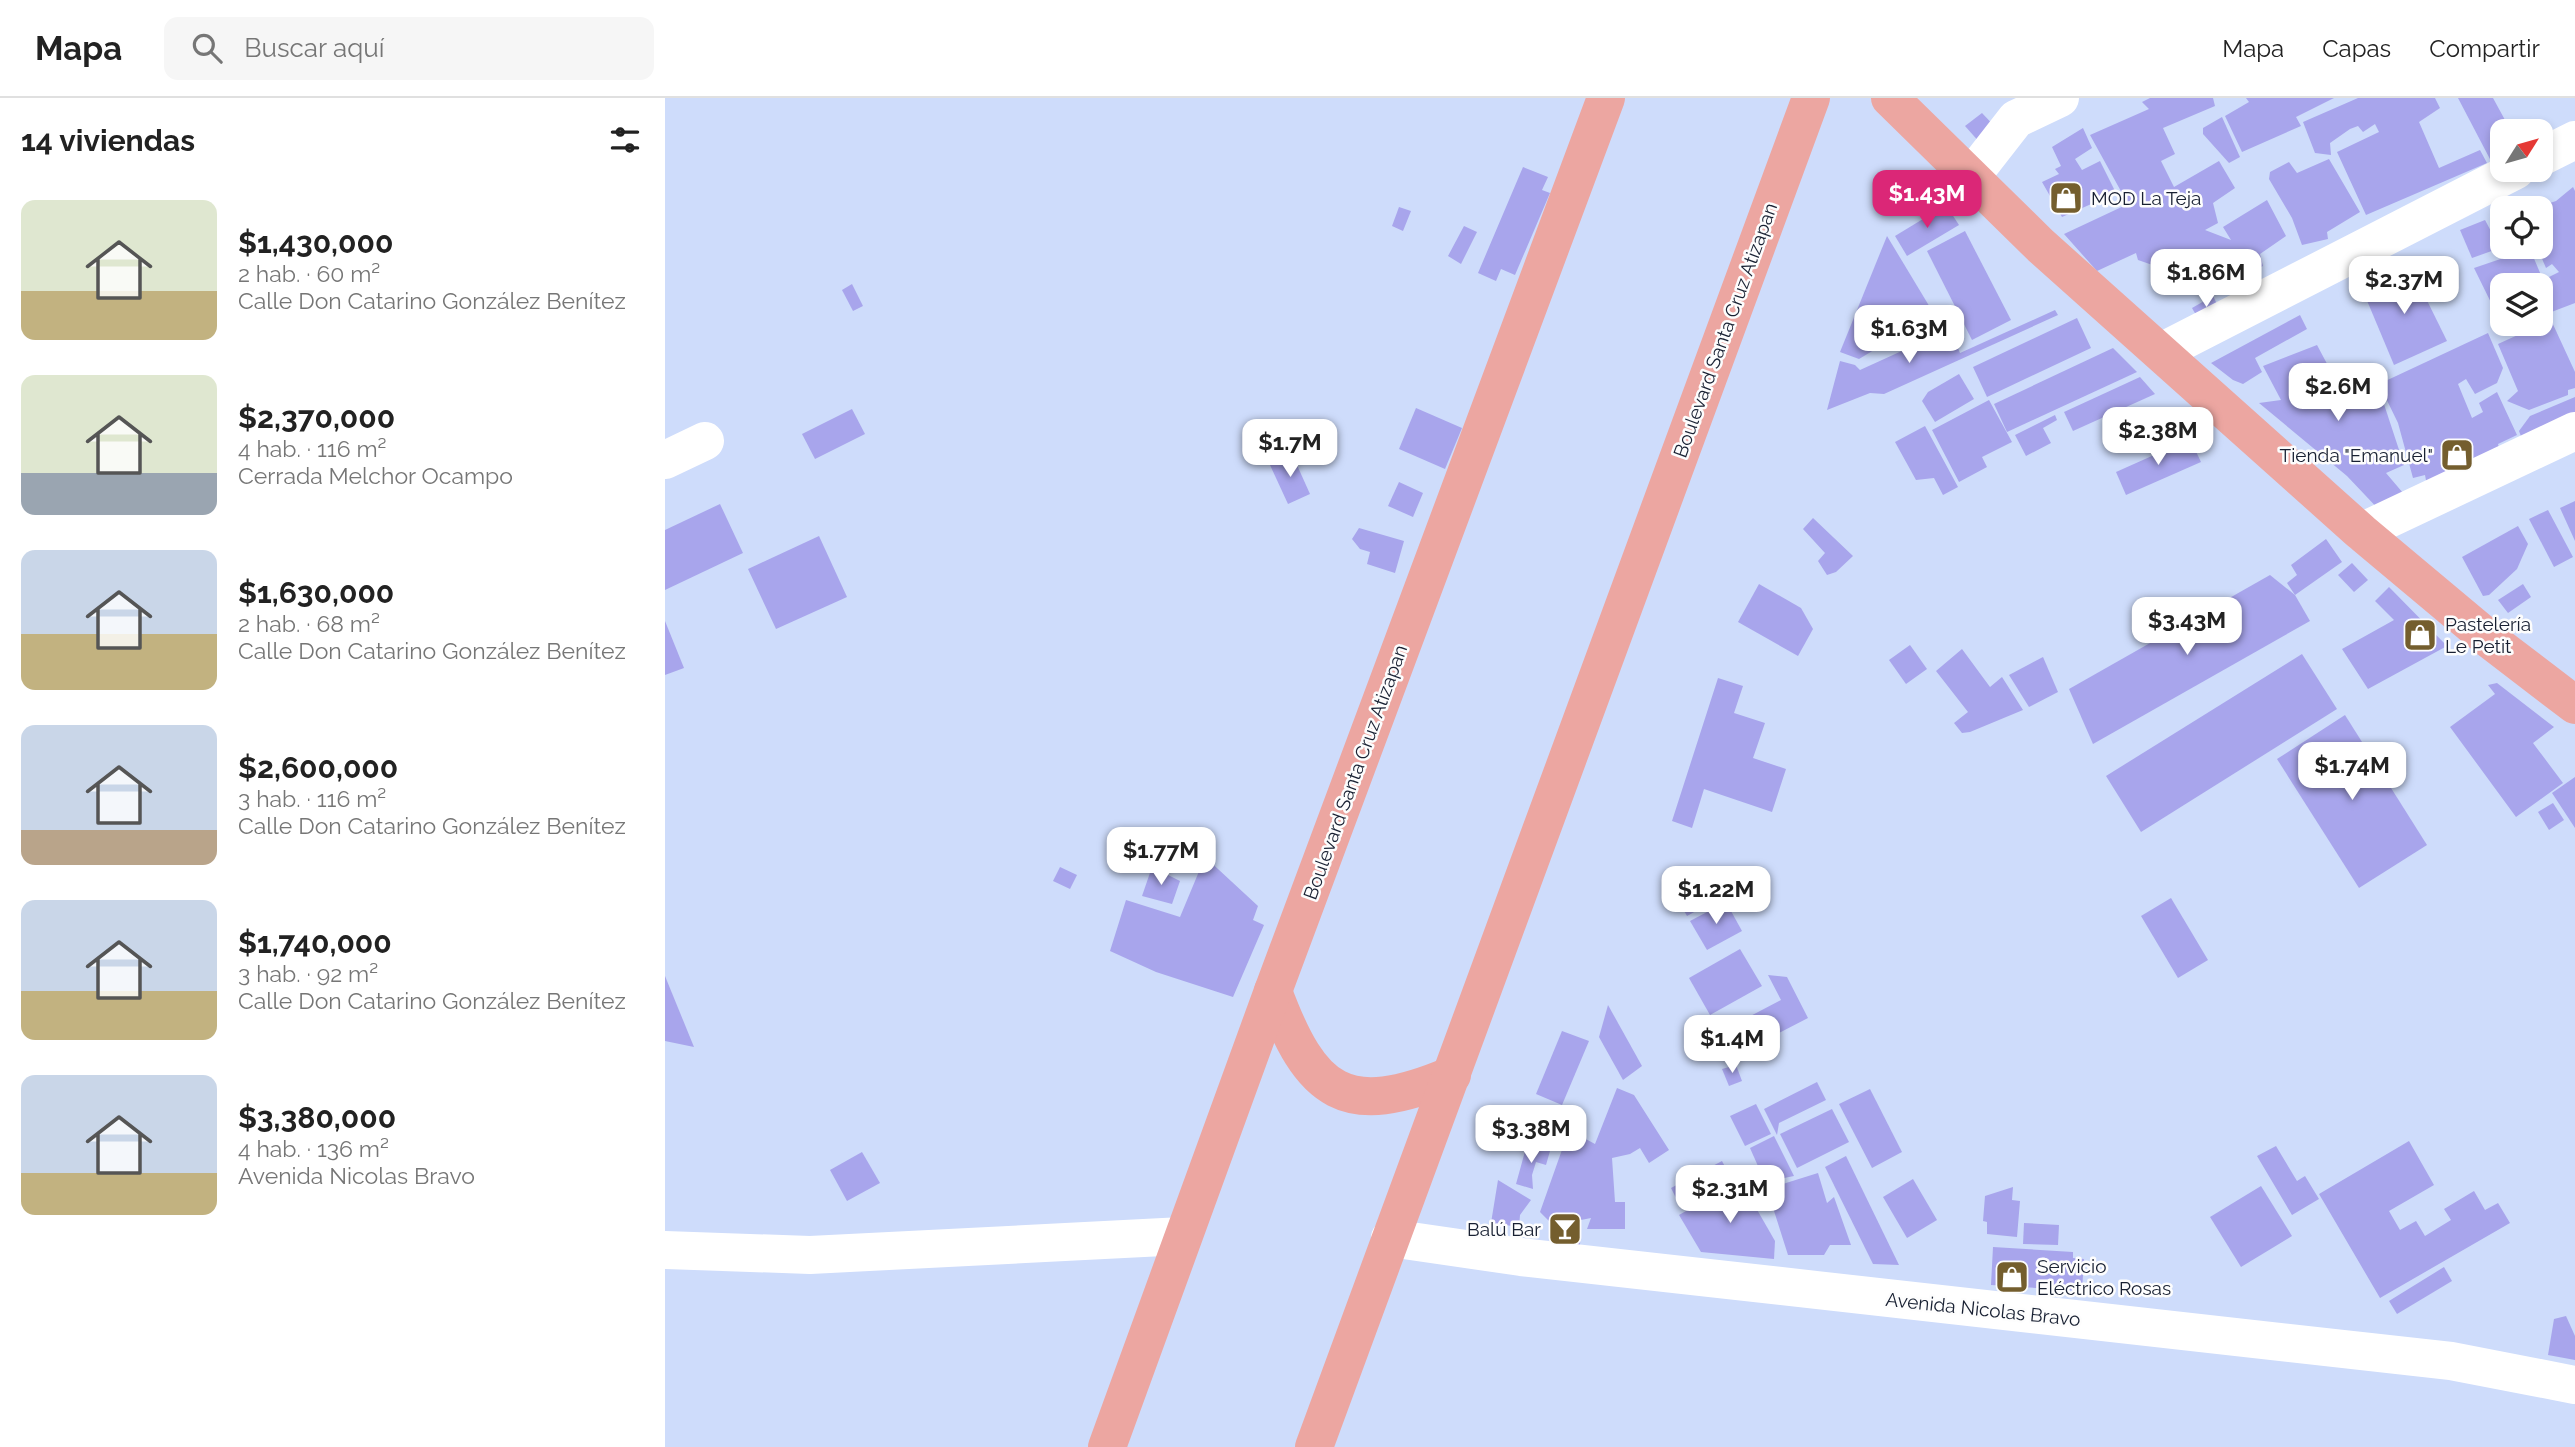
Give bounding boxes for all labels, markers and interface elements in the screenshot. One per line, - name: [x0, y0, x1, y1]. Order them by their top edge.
- search box: [164, 17, 654, 80]
- text: Mapa: [35, 29, 122, 68]
- icon: search: [188, 29, 226, 67]
- text: Buscar aquí: [244, 33, 384, 63]
- text: Mapa: [2222, 34, 2284, 63]
- text: Capas: [2322, 34, 2391, 63]
- text: Compartir: [2429, 34, 2540, 63]
- north arrow: [2490, 119, 2553, 182]
- map controls: [2490, 119, 2553, 336]
- icon: filters: [606, 121, 644, 159]
- text: 14 viviendas: [21, 123, 195, 158]
- pin: $1.43M: [1870, 170, 1984, 230]
- text: $1.43M: [1889, 179, 1965, 206]
- shop icon: MOD La Teja: [2047, 179, 2085, 217]
- place label: MOD La Teja: [2091, 187, 2201, 209]
- button: locate: [2490, 196, 2553, 259]
- street label: Boulevard Santa Cruz Atizapan: [1669, 200, 1781, 460]
- text: $1,430,000: [238, 225, 393, 260]
- icon: home: [77, 228, 161, 312]
- pin: $1.86M: [2149, 250, 2263, 309]
- pin: $2.37M: [2347, 256, 2461, 316]
- text: $1.86M: [2167, 258, 2245, 285]
- text: 2 hab. · 60 m²: [238, 260, 380, 287]
- text: $2.37M: [2365, 265, 2443, 292]
- button: layers: [2490, 273, 2553, 336]
- text: Calle Don Catarino González Benítez: [238, 287, 626, 314]
- pin: $1.63M: [1852, 306, 1966, 365]
- text: $1.63M: [1870, 314, 1948, 341]
- pin: $2.6M: [2289, 364, 2387, 423]
- text: $2.6M: [2305, 372, 2371, 399]
- text: $2,370,000: [238, 400, 395, 435]
- icon: home: [77, 403, 161, 487]
- pin: $2.38M: [2101, 408, 2215, 467]
- text: $2.38M: [2118, 416, 2198, 443]
- pin: $1.7M: [1241, 420, 1339, 479]
- text: $1.7M: [1258, 428, 1322, 455]
- text: 4 hab. · 116 m²: [238, 435, 386, 462]
- shop icon: Tienda "Emanuel": [2438, 436, 2476, 474]
- place label: Tienda "Emanuel": [2280, 444, 2433, 466]
- text: Cerrada Melchor Ocampo: [238, 462, 513, 489]
- text: $1,630,000: [238, 575, 394, 610]
- icon: home: [77, 578, 161, 662]
- pin: $3.43M: [2130, 598, 2244, 657]
- text: $3.43M: [2148, 606, 2226, 633]
- text: 2 hab. · 68 m²: [238, 610, 380, 637]
- place label: Pastelería Le Petit: [2445, 613, 2531, 657]
- shop icon: Pastelería Le Petit: [2401, 616, 2439, 654]
- text: Calle Don Catarino González Benítez: [238, 637, 626, 664]
- street label: Boulevard Santa Cruz Atizapan: [1299, 642, 1411, 902]
- pin: $1.74M: [2295, 742, 2409, 802]
- text: $2,600,000: [238, 750, 398, 785]
- text: $1.74M: [2314, 751, 2390, 778]
- icon: home: [77, 753, 161, 837]
- text: 3 hab. · 116 m²: [238, 785, 386, 812]
- text: Calle Don Catarino González Benítez: [238, 812, 626, 839]
- pin: $1.77M: [1104, 828, 1218, 887]
- text: $1.77M: [1123, 836, 1199, 863]
- pin: $1.22M: [1659, 866, 1773, 926]
- text: $1.22M: [1678, 875, 1754, 902]
- text: $1,740,000: [238, 925, 392, 960]
- icon: home: [77, 928, 161, 1012]
- text: 3 hab. · 92 m²: [238, 960, 378, 987]
- text: Calle Don Catarino González Benítez: [238, 987, 626, 1014]
- pin: $1.4M: [1683, 1016, 1781, 1075]
- text: $1.4M: [1700, 1024, 1764, 1051]
- text: $3,380,000: [238, 1100, 396, 1135]
- icon: home: [77, 1103, 161, 1187]
- pin: $3.38M: [1474, 1105, 1588, 1165]
- text: $3.38M: [1491, 1114, 1571, 1141]
- text: 4 hab. · 136 m²: [238, 1135, 389, 1162]
- text: Avenida Nicolas Bravo: [238, 1162, 475, 1189]
- pin: $2.31M: [1673, 1166, 1787, 1225]
- text: $2.31M: [1692, 1174, 1768, 1201]
- bar icon: Balú Bar: [1546, 1210, 1584, 1248]
- place label: Balú Bar: [1467, 1218, 1541, 1240]
- place label: Servicio Eléctrico Rosas: [2037, 1255, 2171, 1299]
- shop icon: Servicio Eléctrico Rosas: [1993, 1258, 2031, 1296]
- street label: Avenida Nicolas Bravo: [1884, 1288, 2082, 1330]

